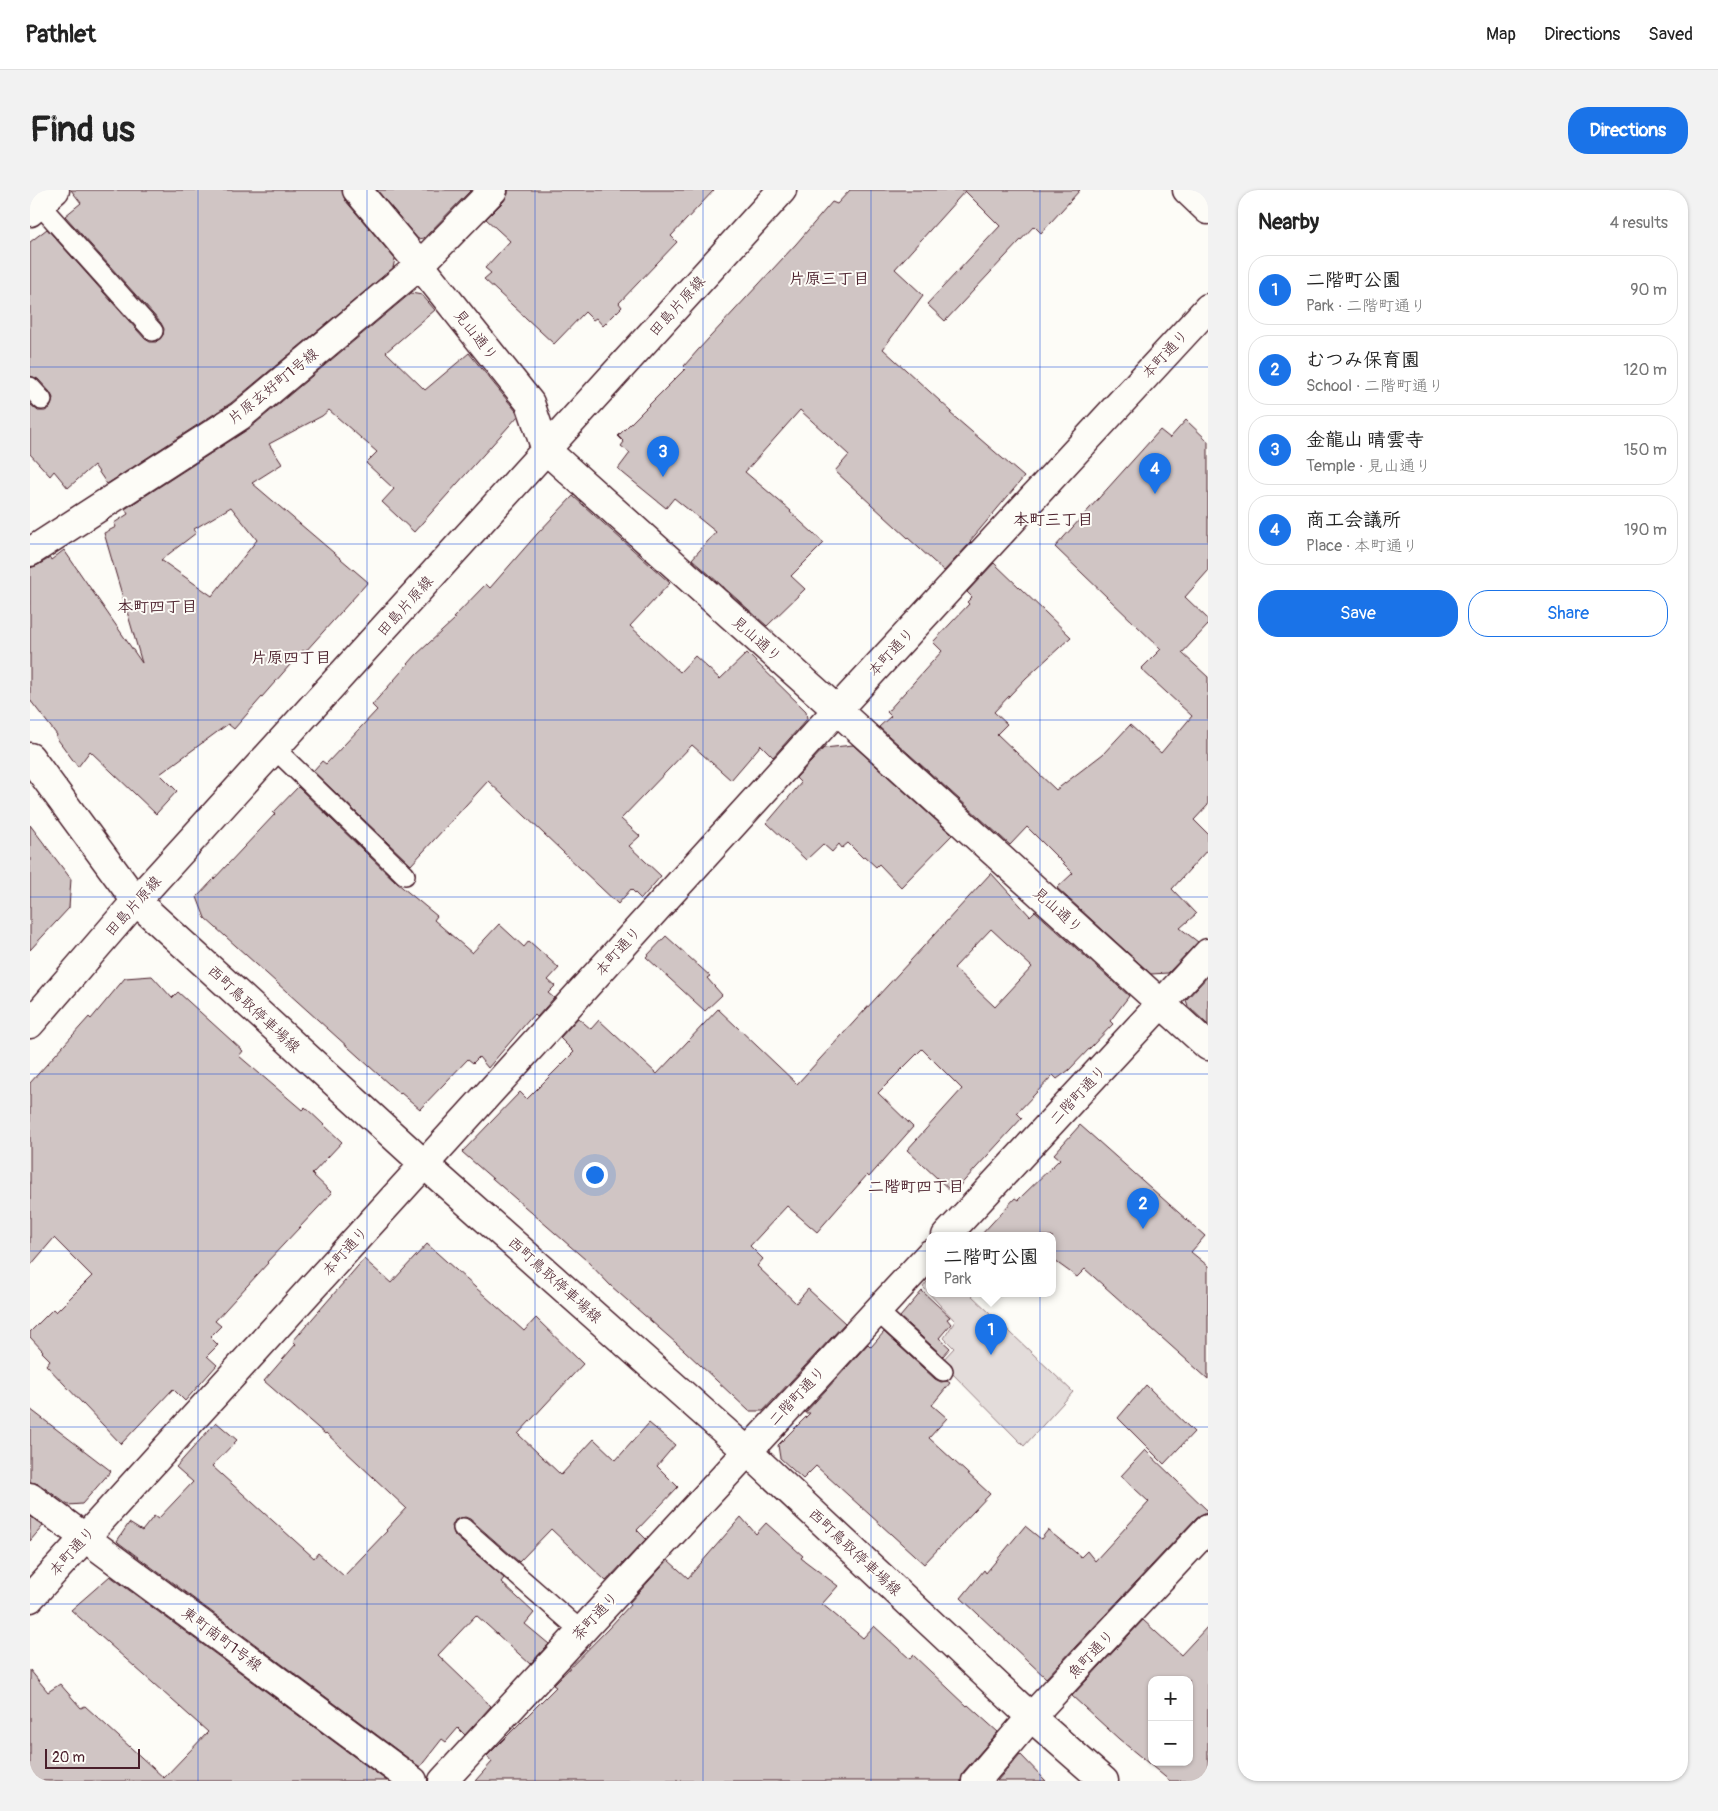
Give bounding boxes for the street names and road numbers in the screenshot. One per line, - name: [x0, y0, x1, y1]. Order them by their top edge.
- street label: 田島片原線: [645, 272, 710, 341]
- street label: 見山通り: [450, 306, 502, 365]
- street label: 本町通り: [1138, 326, 1193, 383]
- street label: 片原玄好町1号線: [224, 344, 322, 429]
- street label: 田島片原線: [373, 572, 438, 641]
- street label: 見山通り: [728, 612, 785, 667]
- street label: 本町通り: [864, 624, 919, 681]
- street label: 田島片原線: [101, 872, 166, 941]
- street label: 見山通り: [1029, 883, 1086, 938]
- street label: 本町通り: [591, 923, 646, 980]
- street label: 西町鳥取停車場線: [203, 961, 304, 1057]
- street label: 二階町通り: [1046, 1061, 1111, 1129]
- street label: 本町通り: [318, 1223, 373, 1280]
- street label: 西町鳥取停車場線: [504, 1233, 606, 1328]
- street label: 二階町通り: [765, 1362, 830, 1430]
- street label: 西町鳥取停車場線: [804, 1504, 905, 1600]
- street label: 本町通り: [45, 1523, 100, 1580]
- street label: 茶町通り: [568, 1588, 623, 1645]
- street label: 東町南町1号線: [178, 1603, 266, 1676]
- street label: 魚町通り: [1064, 1626, 1119, 1683]

